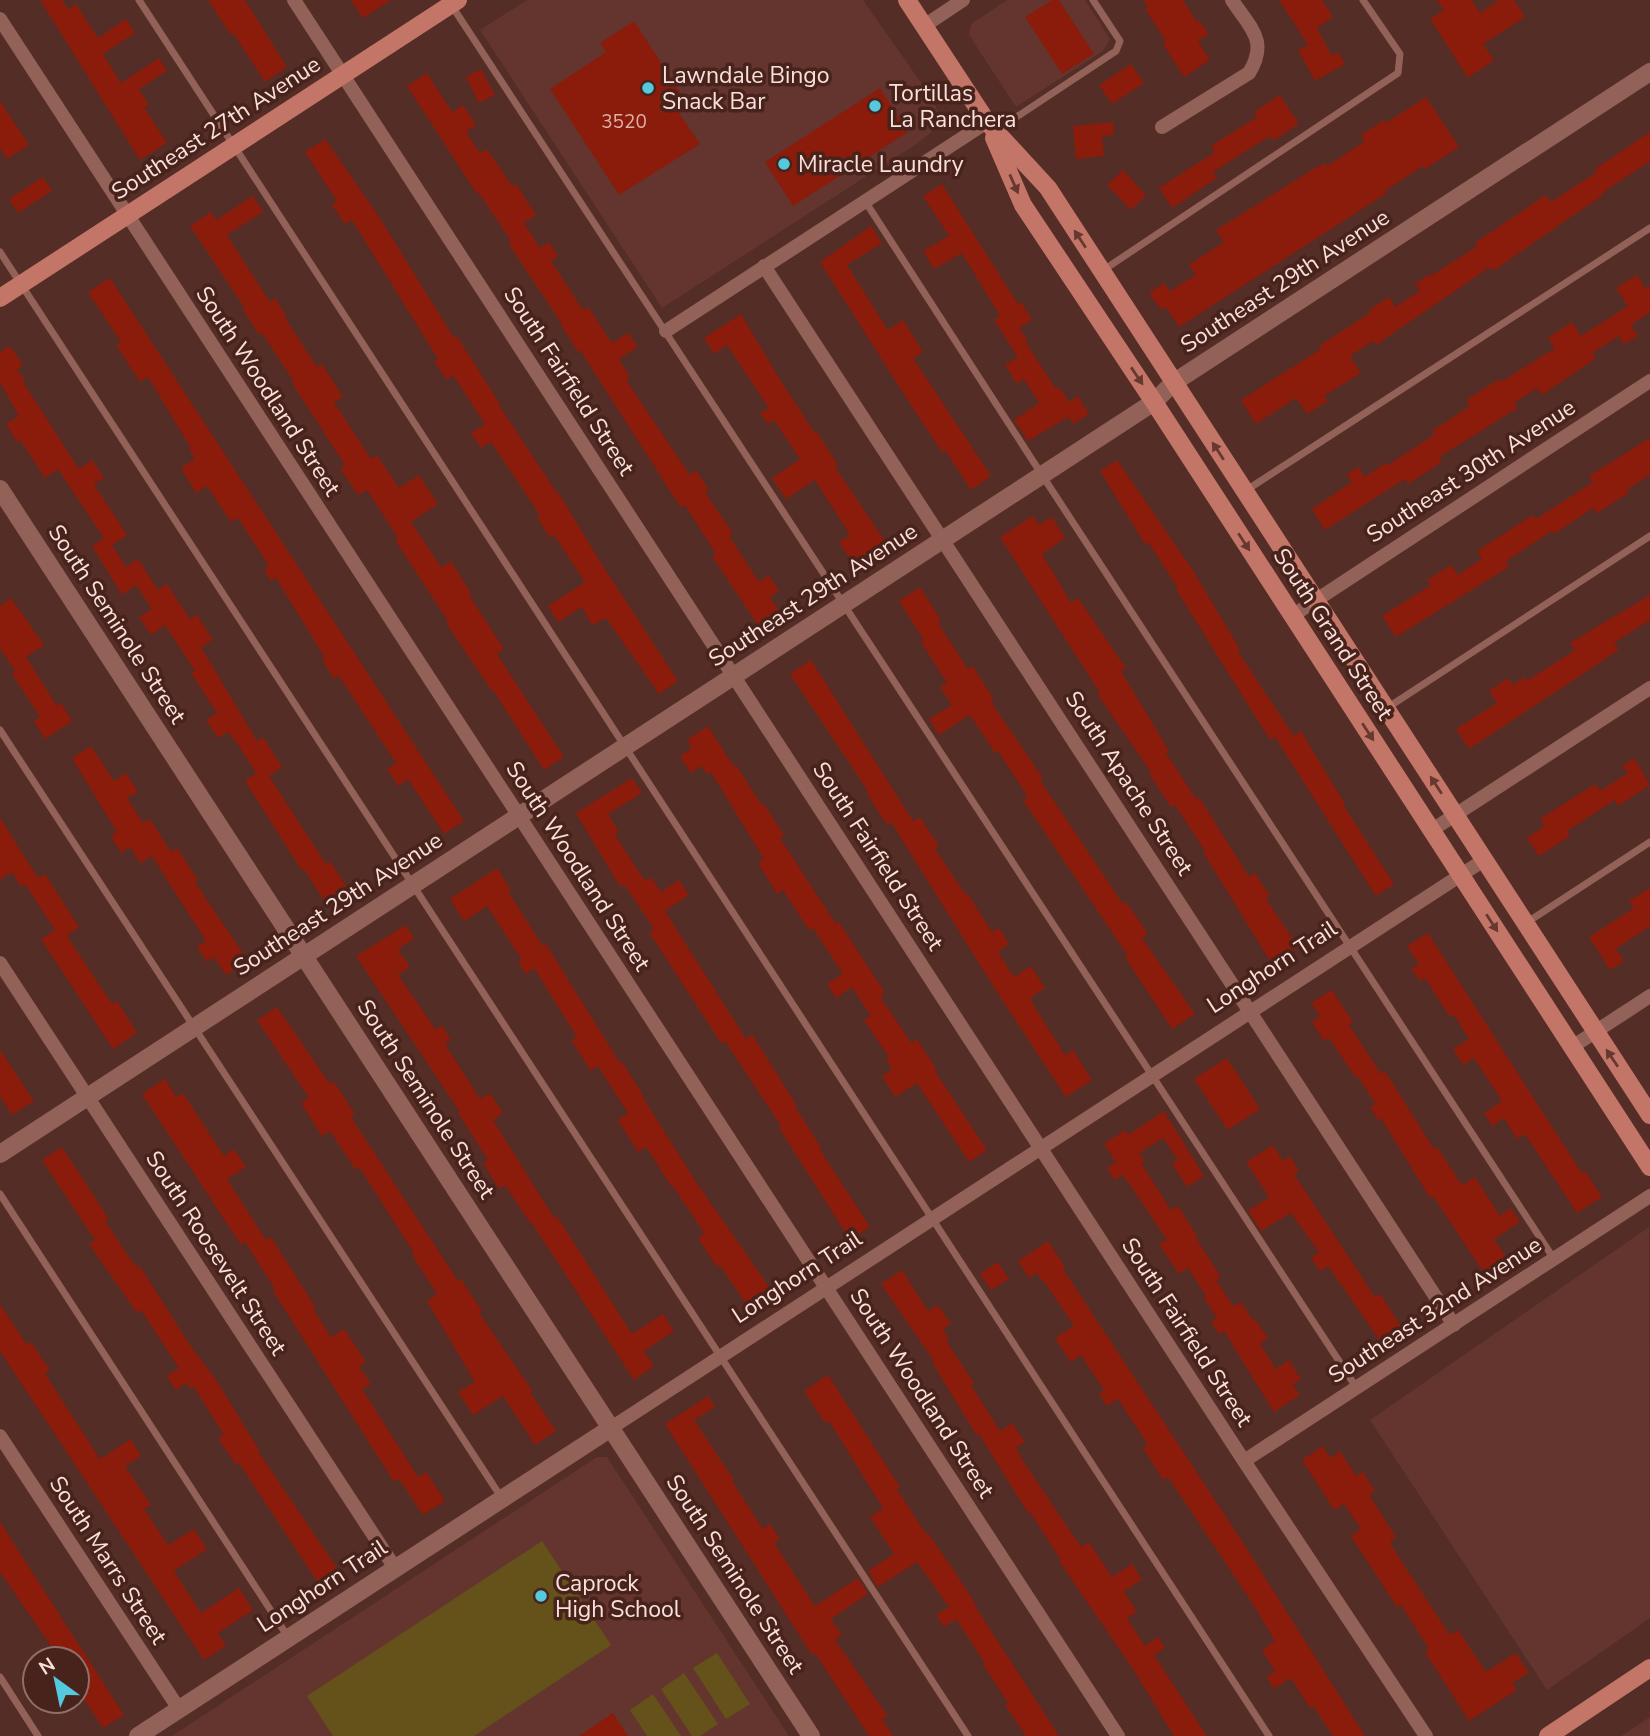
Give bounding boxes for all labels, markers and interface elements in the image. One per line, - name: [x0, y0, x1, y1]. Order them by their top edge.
- street label: Southeast 27th Avenue: [106, 49, 326, 207]
- place label: Lawndale Bingo Snack Bar: [662, 60, 830, 117]
- place label: Tortillas La Ranchera: [889, 78, 1016, 135]
- marker: Lawndale Bingo Snack Bar: [640, 80, 656, 96]
- marker: Tortillas La Ranchera: [867, 98, 883, 114]
- house number: 3520: [601, 109, 647, 135]
- place label: Miracle Laundry: [798, 149, 964, 180]
- marker: Miracle Laundry: [776, 156, 792, 172]
- one-way arrow: [1008, 174, 1020, 194]
- street label: Southeast 29th Avenue: [1175, 202, 1395, 360]
- one-way arrow: [1074, 230, 1087, 249]
- street label: South Woodland Street: [189, 280, 348, 503]
- street label: South Fairfield Street: [496, 281, 642, 482]
- one-way arrow: [1130, 366, 1143, 385]
- street label: Southeast 30th Avenue: [1361, 392, 1581, 550]
- one-way arrow: [1211, 441, 1224, 460]
- street label: Southeast 29th Avenue: [703, 516, 923, 674]
- street label: South Seminole Street: [41, 518, 194, 730]
- one-way arrow: [1238, 532, 1251, 551]
- street label: South Grand Street: [1266, 542, 1401, 727]
- street label: South Apache Street: [1058, 685, 1201, 882]
- one-way arrow: [1362, 723, 1375, 742]
- street label: South Woodland Street: [499, 755, 658, 978]
- street label: South Fairfield Street: [805, 756, 951, 957]
- one-way arrow: [1429, 775, 1442, 794]
- street label: Southeast 29th Avenue: [228, 825, 448, 983]
- street label: Longhorn Trail: [1201, 913, 1343, 1021]
- one-way arrow: [1486, 913, 1499, 933]
- street label: South Seminole Street: [350, 993, 503, 1205]
- one-way arrow: [1606, 1049, 1619, 1068]
- street label: South Roosevelt Street: [138, 1145, 294, 1362]
- street label: Longhorn Trail: [726, 1223, 868, 1331]
- street label: Southeast 32nd Avenue: [1322, 1229, 1548, 1391]
- street label: South Fairfield Street: [1114, 1232, 1260, 1433]
- street label: South Woodland Street: [843, 1282, 1002, 1505]
- street label: South Seminole Street: [659, 1468, 812, 1680]
- street label: South Marrs Street: [42, 1470, 175, 1651]
- street label: Longhorn Trail: [251, 1532, 393, 1640]
- place label: Caprock High School: [555, 1568, 681, 1625]
- marker: Caprock High School: [533, 1588, 549, 1604]
- north arrow: [21, 1645, 91, 1715]
- text: N: [34, 1652, 60, 1681]

